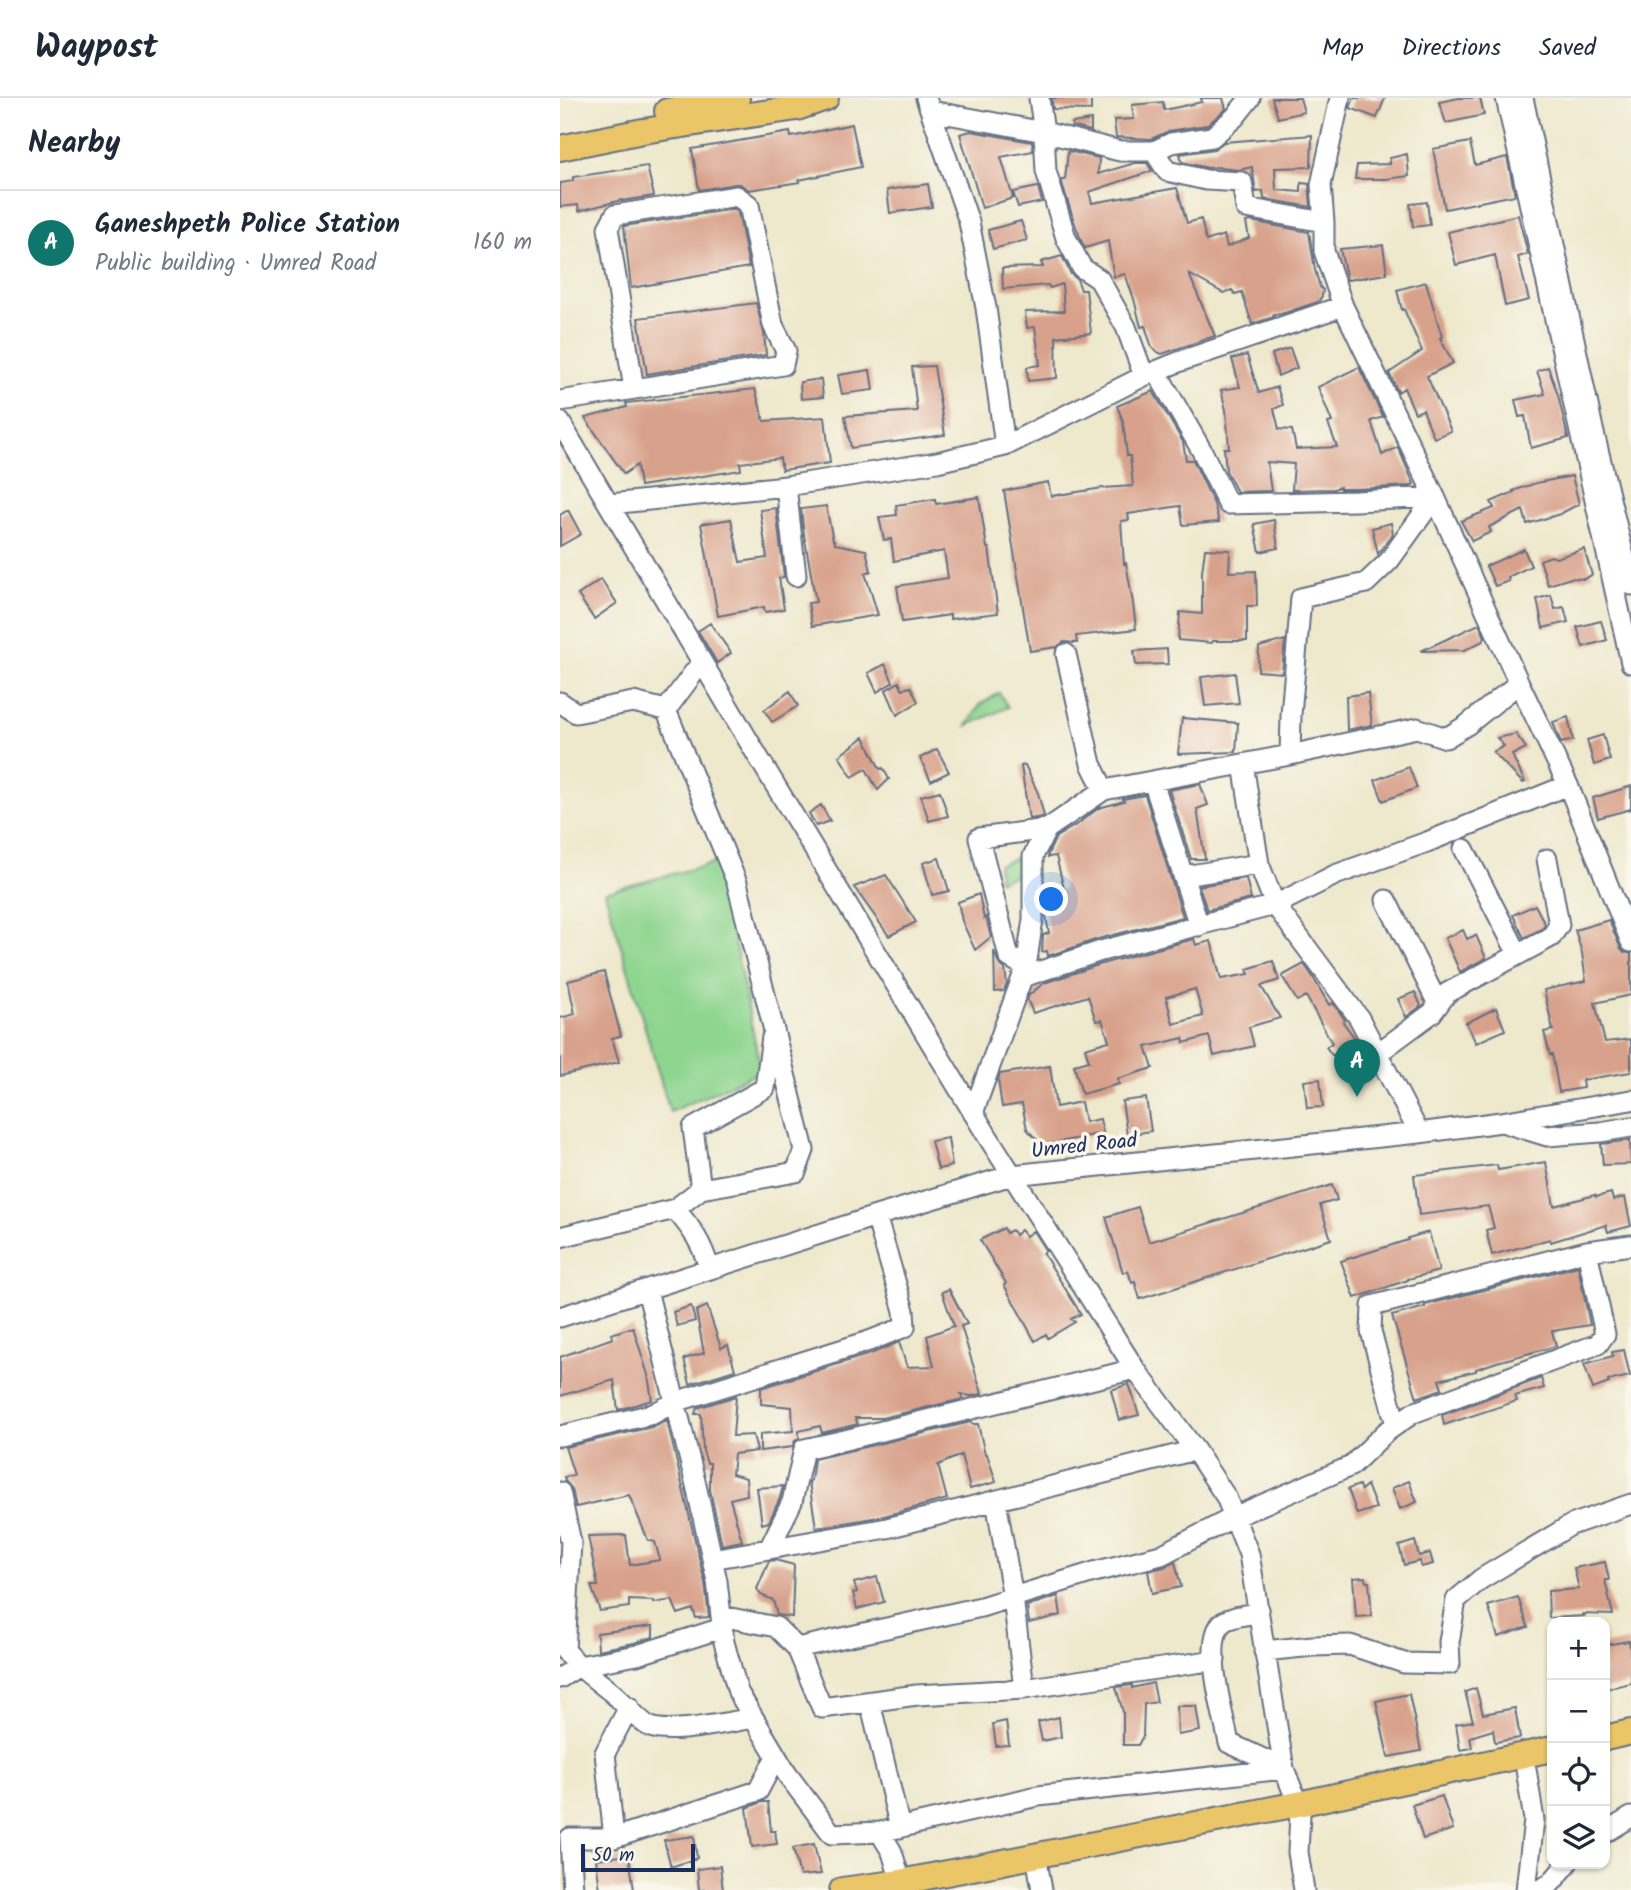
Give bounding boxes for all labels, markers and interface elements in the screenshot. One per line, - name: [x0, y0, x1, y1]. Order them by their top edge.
- text: Waypost: [35, 22, 158, 75]
- text: Map: [1322, 29, 1364, 68]
- text: Directions: [1402, 29, 1501, 68]
- text: Saved: [1539, 29, 1596, 68]
- text: Nearby: [28, 120, 120, 168]
- text: Ganeshpeth Police Station: [95, 204, 400, 246]
- text: A: [44, 225, 58, 261]
- text: 160 m: [473, 225, 532, 261]
- text: Public building · Umred Road: [95, 246, 376, 282]
- your location: [1034, 882, 1068, 916]
- pin: A: [1334, 1039, 1380, 1097]
- street label: Umred Road: [1029, 1124, 1139, 1168]
- map controls: [1547, 1617, 1610, 1869]
- button: +: [1547, 1617, 1610, 1680]
- button: −: [1547, 1680, 1610, 1743]
- button: locate: [1547, 1743, 1610, 1806]
- button: layers: [1547, 1806, 1610, 1869]
- scale bar: [581, 1841, 695, 1873]
- text: 50 m: [592, 1841, 634, 1871]

